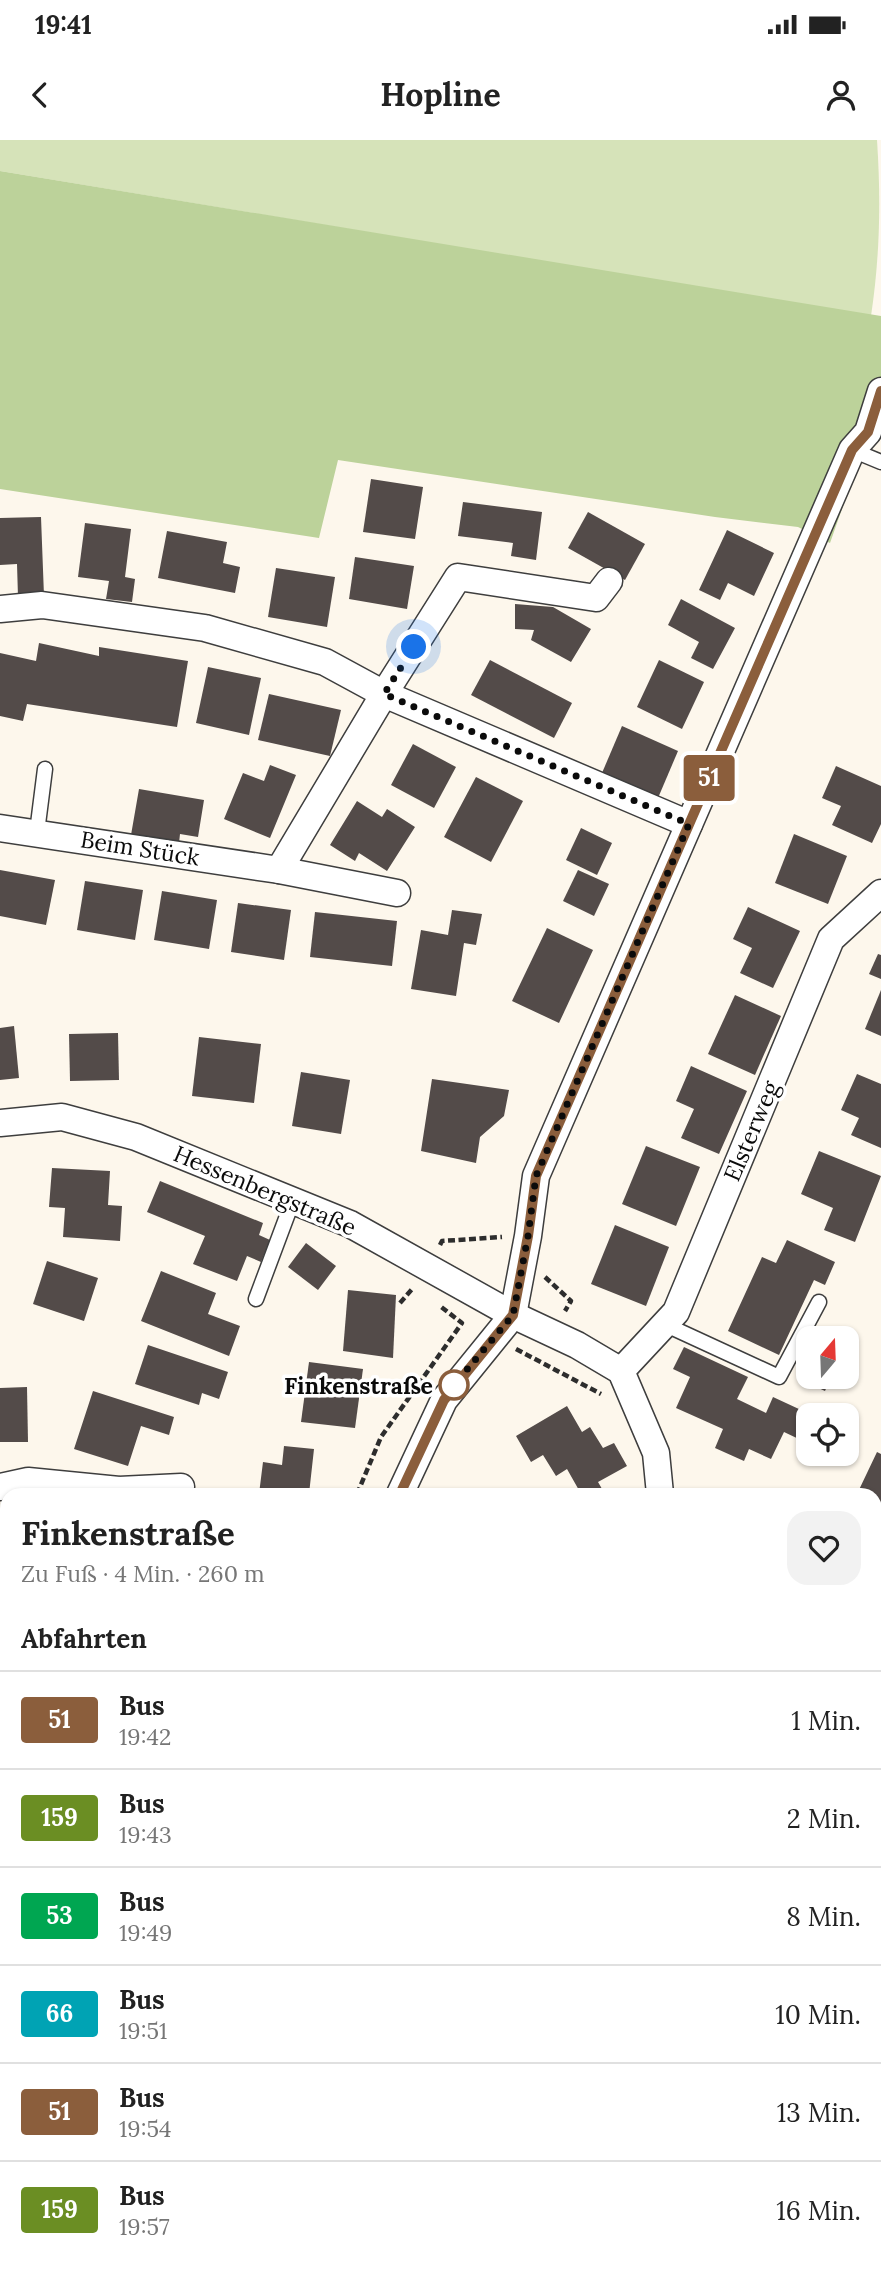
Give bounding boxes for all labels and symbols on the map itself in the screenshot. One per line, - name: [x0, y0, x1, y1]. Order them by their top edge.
- your location: [396, 629, 431, 664]
- line badge: 51: [678, 755, 740, 801]
- street label: Beim Stück: [78, 824, 202, 872]
- street label: Elsterweg: [717, 1075, 786, 1185]
- street label: Hessenbergstraße: [169, 1138, 361, 1242]
- north arrow: [796, 1326, 859, 1390]
- marker: Finkenstraße: [439, 1370, 469, 1400]
- place label: Finkenstraße: [284, 1371, 433, 1400]

